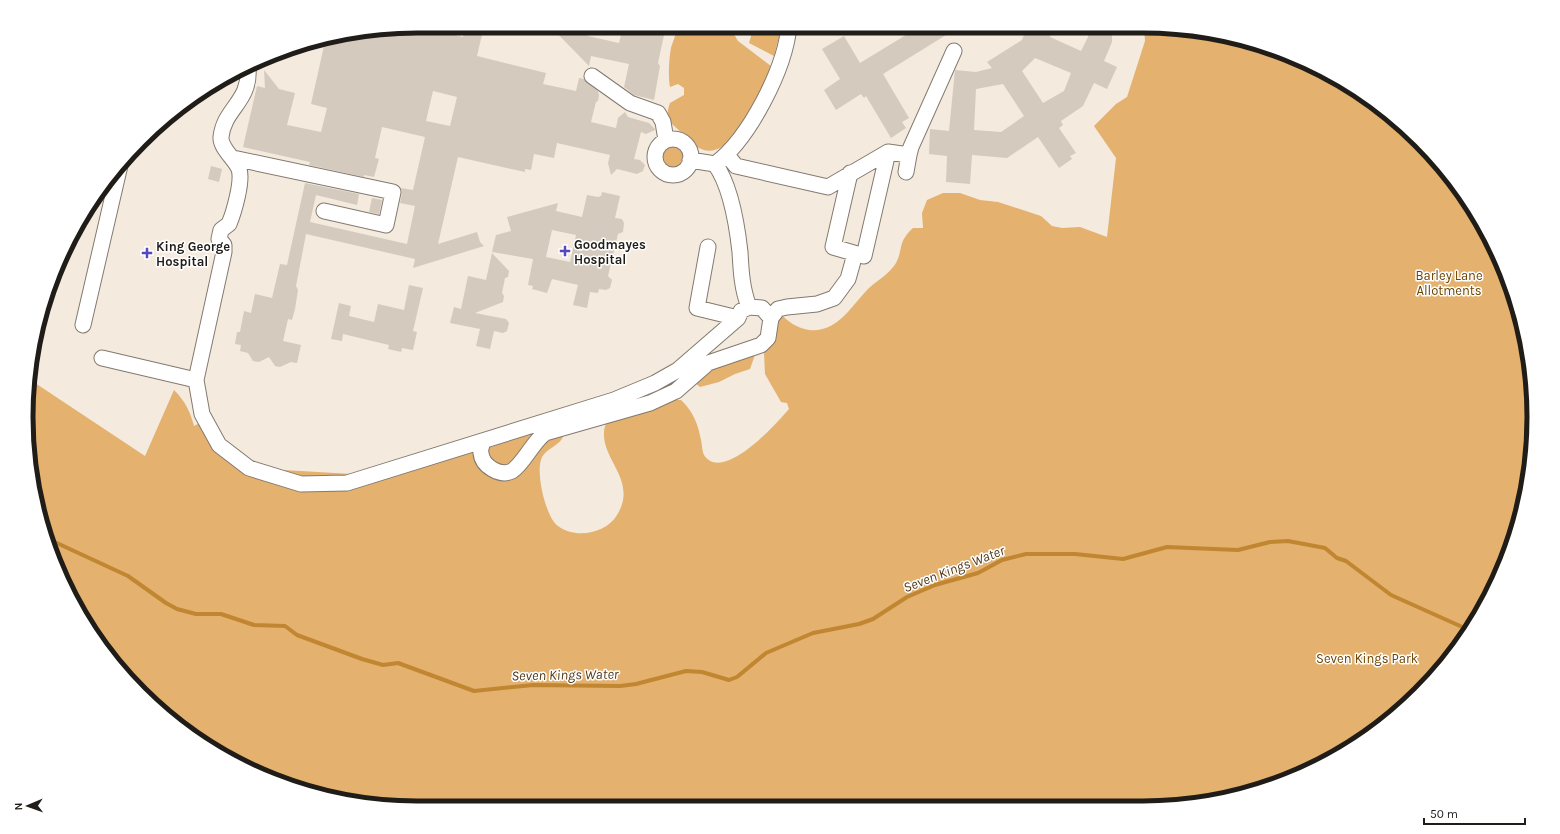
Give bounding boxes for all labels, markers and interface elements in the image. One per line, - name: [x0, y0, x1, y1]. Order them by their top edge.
- place label: Goodmayes Hospital: [574, 237, 646, 267]
- place label: King George Hospital: [156, 239, 230, 269]
- marker: Goodmayes Hospital: [559, 245, 571, 257]
- marker: King George Hospital: [141, 247, 153, 259]
- park label: Barley Lane Allotments: [1415, 268, 1483, 298]
- water label: Seven Kings Water: [901, 541, 1008, 596]
- park label: Seven Kings Park: [1316, 651, 1418, 666]
- water label: Seven Kings Water: [511, 666, 620, 684]
- north arrow: [8, 786, 48, 826]
- scale bar: [1424, 800, 1525, 826]
- text: N: [12, 802, 25, 811]
- text: 50 m: [1430, 807, 1458, 821]

